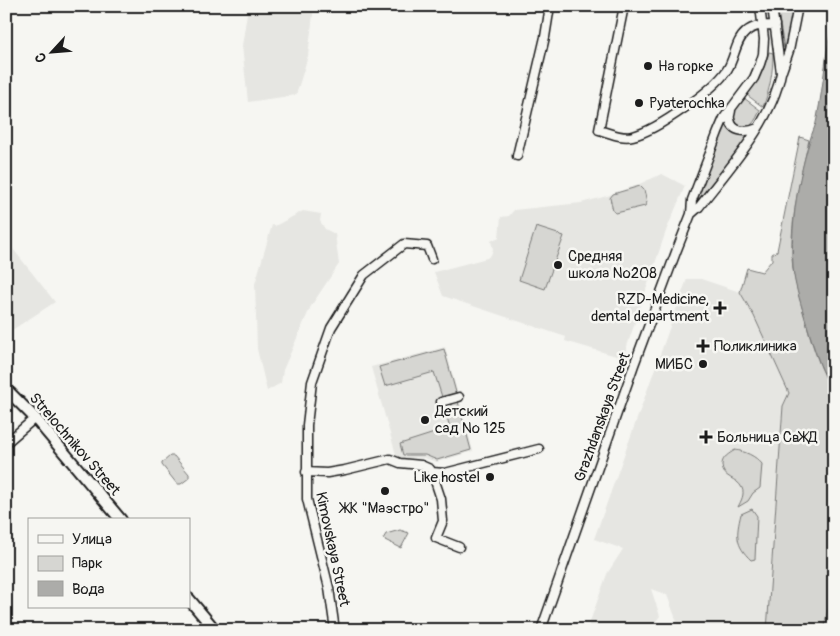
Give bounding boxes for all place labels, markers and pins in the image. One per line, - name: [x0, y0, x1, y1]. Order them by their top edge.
- place label: На горке: [658, 57, 714, 76]
- marker: На горке: [642, 60, 654, 72]
- place label: Pyaterochka: [649, 94, 725, 113]
- marker: Pyaterochka: [633, 97, 645, 109]
- place label: Средняя школа №208: [568, 247, 657, 283]
- marker: Средняя школа №208: [552, 259, 564, 271]
- place label: RZD-Medicine, dental department: [591, 290, 710, 326]
- marker: RZD-Medicine, dental department: [713, 301, 727, 315]
- place label: Поликлиника: [714, 337, 797, 356]
- marker: Поликлиника: [696, 339, 710, 353]
- place label: МИБС: [655, 355, 693, 374]
- marker: МИБС: [697, 358, 709, 370]
- place label: Детский сад № 125: [434, 402, 506, 438]
- marker: Детский сад № 125: [419, 414, 431, 426]
- place label: Больница СвЖД: [717, 428, 818, 447]
- marker: Больница СвЖД: [699, 430, 713, 444]
- place label: Like hostel: [413, 468, 480, 487]
- marker: Like hostel: [484, 471, 496, 483]
- marker: ЖК "Маэстро": [379, 485, 391, 497]
- place label: ЖК "Маэстро": [339, 499, 429, 518]

